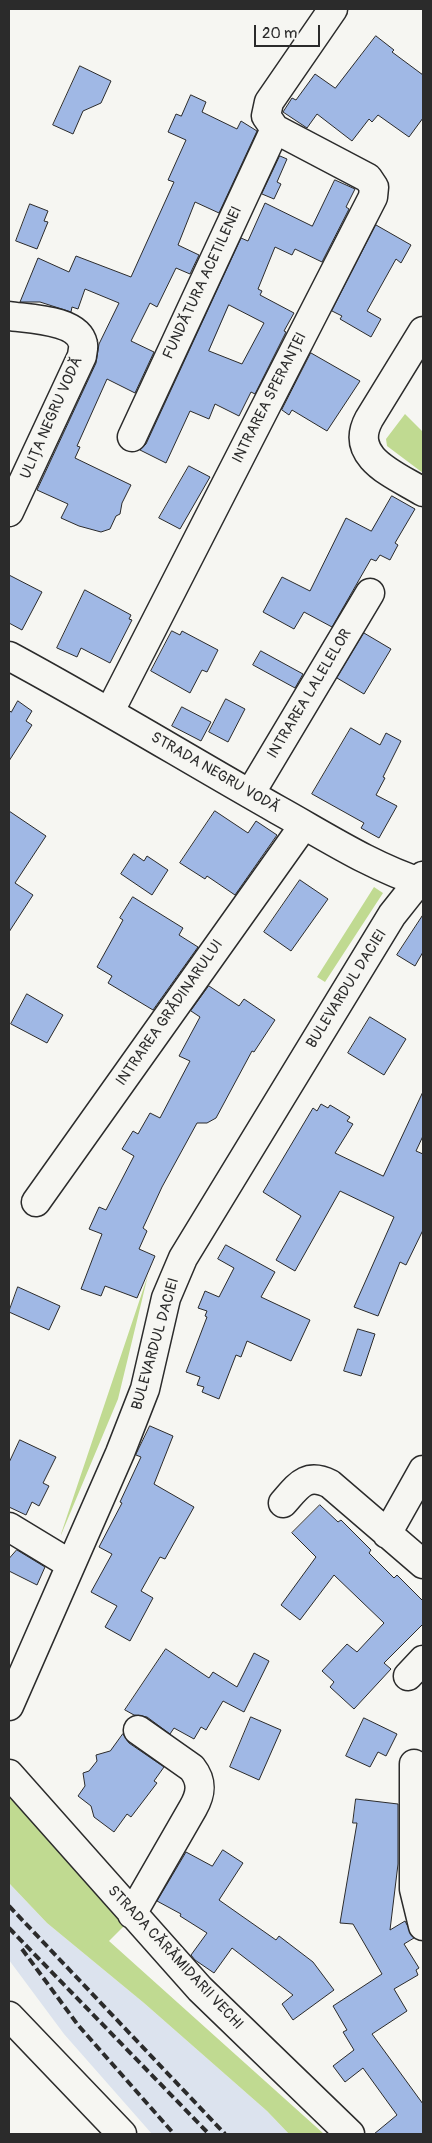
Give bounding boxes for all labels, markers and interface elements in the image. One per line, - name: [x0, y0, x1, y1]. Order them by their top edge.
- scale bar: [257, 15, 323, 47]
- text: 20 m: [262, 24, 297, 43]
- street label: FUNDĂTURA ACETILENEI: [160, 204, 246, 362]
- street label: INTRAREA SPERANȚEI: [229, 330, 311, 466]
- street label: ULIȚA NEGRU VODĂ: [17, 354, 87, 482]
- street label: INTRAREA LALELELOR: [264, 626, 356, 762]
- street label: STRADA NEGRU VODĂ: [147, 729, 283, 817]
- street label: BULEVARDUL DACIEI: [303, 926, 391, 1052]
- street label: INTRAREA GRĂDINARULUI: [113, 937, 227, 1089]
- street label: BULEVARDUL DACIEI: [129, 1276, 183, 1412]
- street label: STRADA CĂRĂMIDARII VECHI: [104, 1882, 246, 2034]

